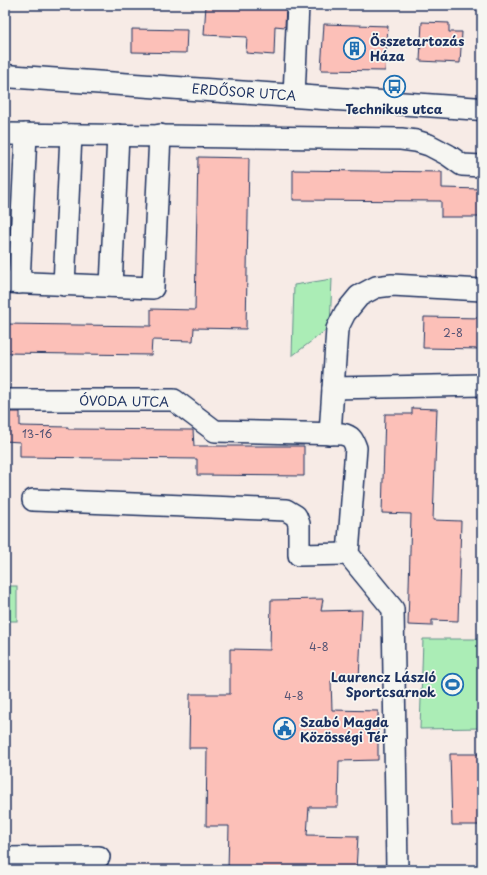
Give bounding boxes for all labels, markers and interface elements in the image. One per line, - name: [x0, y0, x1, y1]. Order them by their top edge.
- place label: Összetartozás Háza: [370, 31, 464, 65]
- building icon: Összetartozás Háza: [342, 35, 368, 61]
- bus stop icon: Technikus utca: [381, 74, 407, 100]
- street label: ERDŐSOR UTCA: [191, 78, 297, 105]
- place label: Technikus utca: [345, 99, 443, 118]
- house number: 2-8: [443, 324, 463, 341]
- street label: ÓVODA UTCA: [79, 390, 169, 411]
- house number: 13-16: [22, 425, 52, 442]
- house number: 4-8: [309, 638, 329, 655]
- place label: Laurencz László Sportcsarnok: [331, 667, 436, 701]
- sports icon: Laurencz László Sportcsarnok: [439, 671, 465, 697]
- house number: 4-8: [284, 687, 304, 704]
- place label: Szabó Magda Közösségi Tér: [300, 712, 389, 746]
- public building icon: Szabó Magda Közösségi Tér: [271, 716, 297, 742]

